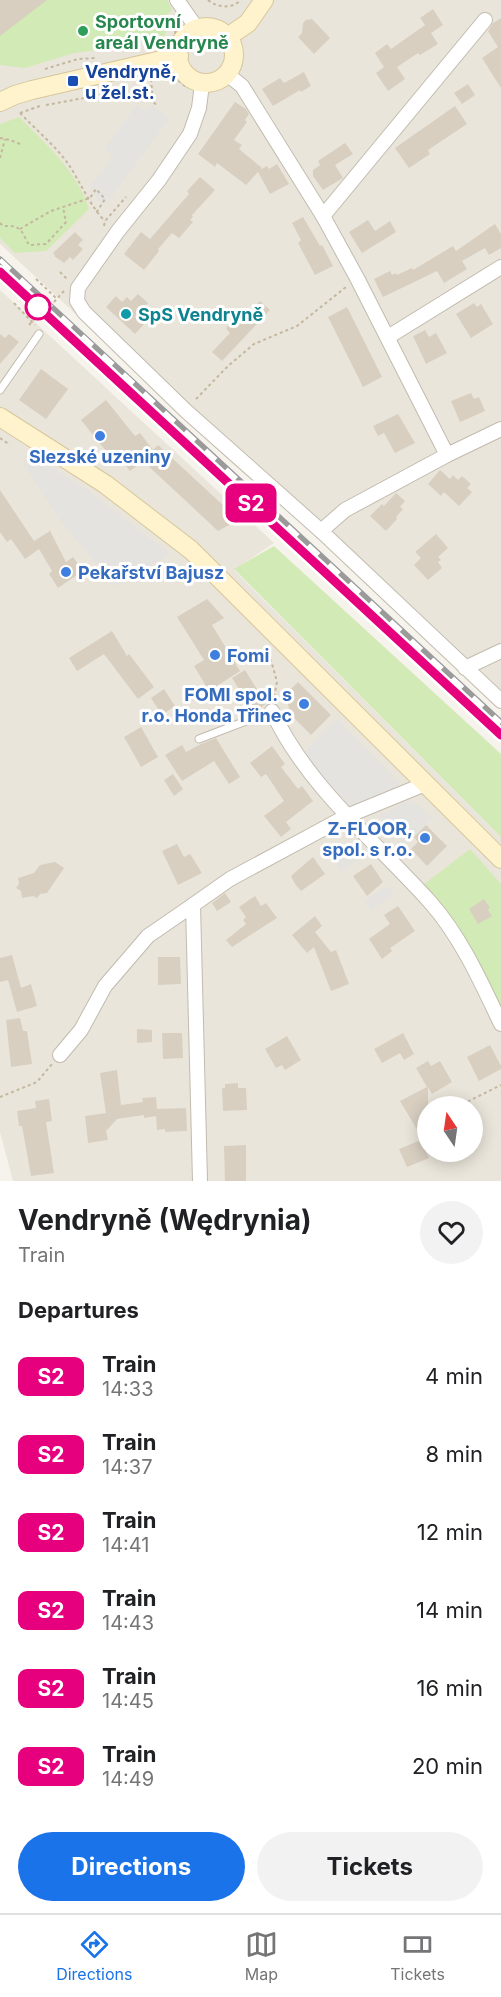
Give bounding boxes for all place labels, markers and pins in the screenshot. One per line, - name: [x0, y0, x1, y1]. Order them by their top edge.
- place label: Sportovní areál Vendryně: [95, 11, 229, 53]
- marker: Sportovní areál Vendryně: [76, 24, 90, 38]
- place label: Vendryně, u žel.st.: [85, 61, 177, 103]
- marker: Vendryně, u žel.st.: [66, 74, 80, 88]
- unlabelled marker: [25, 294, 51, 320]
- place label: SpS Vendryně: [138, 304, 263, 325]
- marker: SpS Vendryně: [119, 307, 133, 321]
- marker: Slezské uzeniny: [93, 429, 107, 443]
- place label: Slezské uzeniny: [29, 446, 171, 467]
- place label: Pekařství Bajusz: [78, 562, 224, 583]
- marker: Pekařství Bajusz: [59, 565, 73, 579]
- place label: Fomi: [227, 645, 269, 666]
- marker: Fomi: [208, 648, 222, 662]
- place label: FOMI spol. s r.o. Honda Třinec: [141, 684, 292, 726]
- marker: FOMI spol. s r.o. Honda Třinec: [297, 697, 311, 711]
- place label: Z-FLOOR, spol. s r.o.: [322, 818, 413, 860]
- marker: Z-FLOOR, spol. s r.o.: [418, 831, 432, 845]

